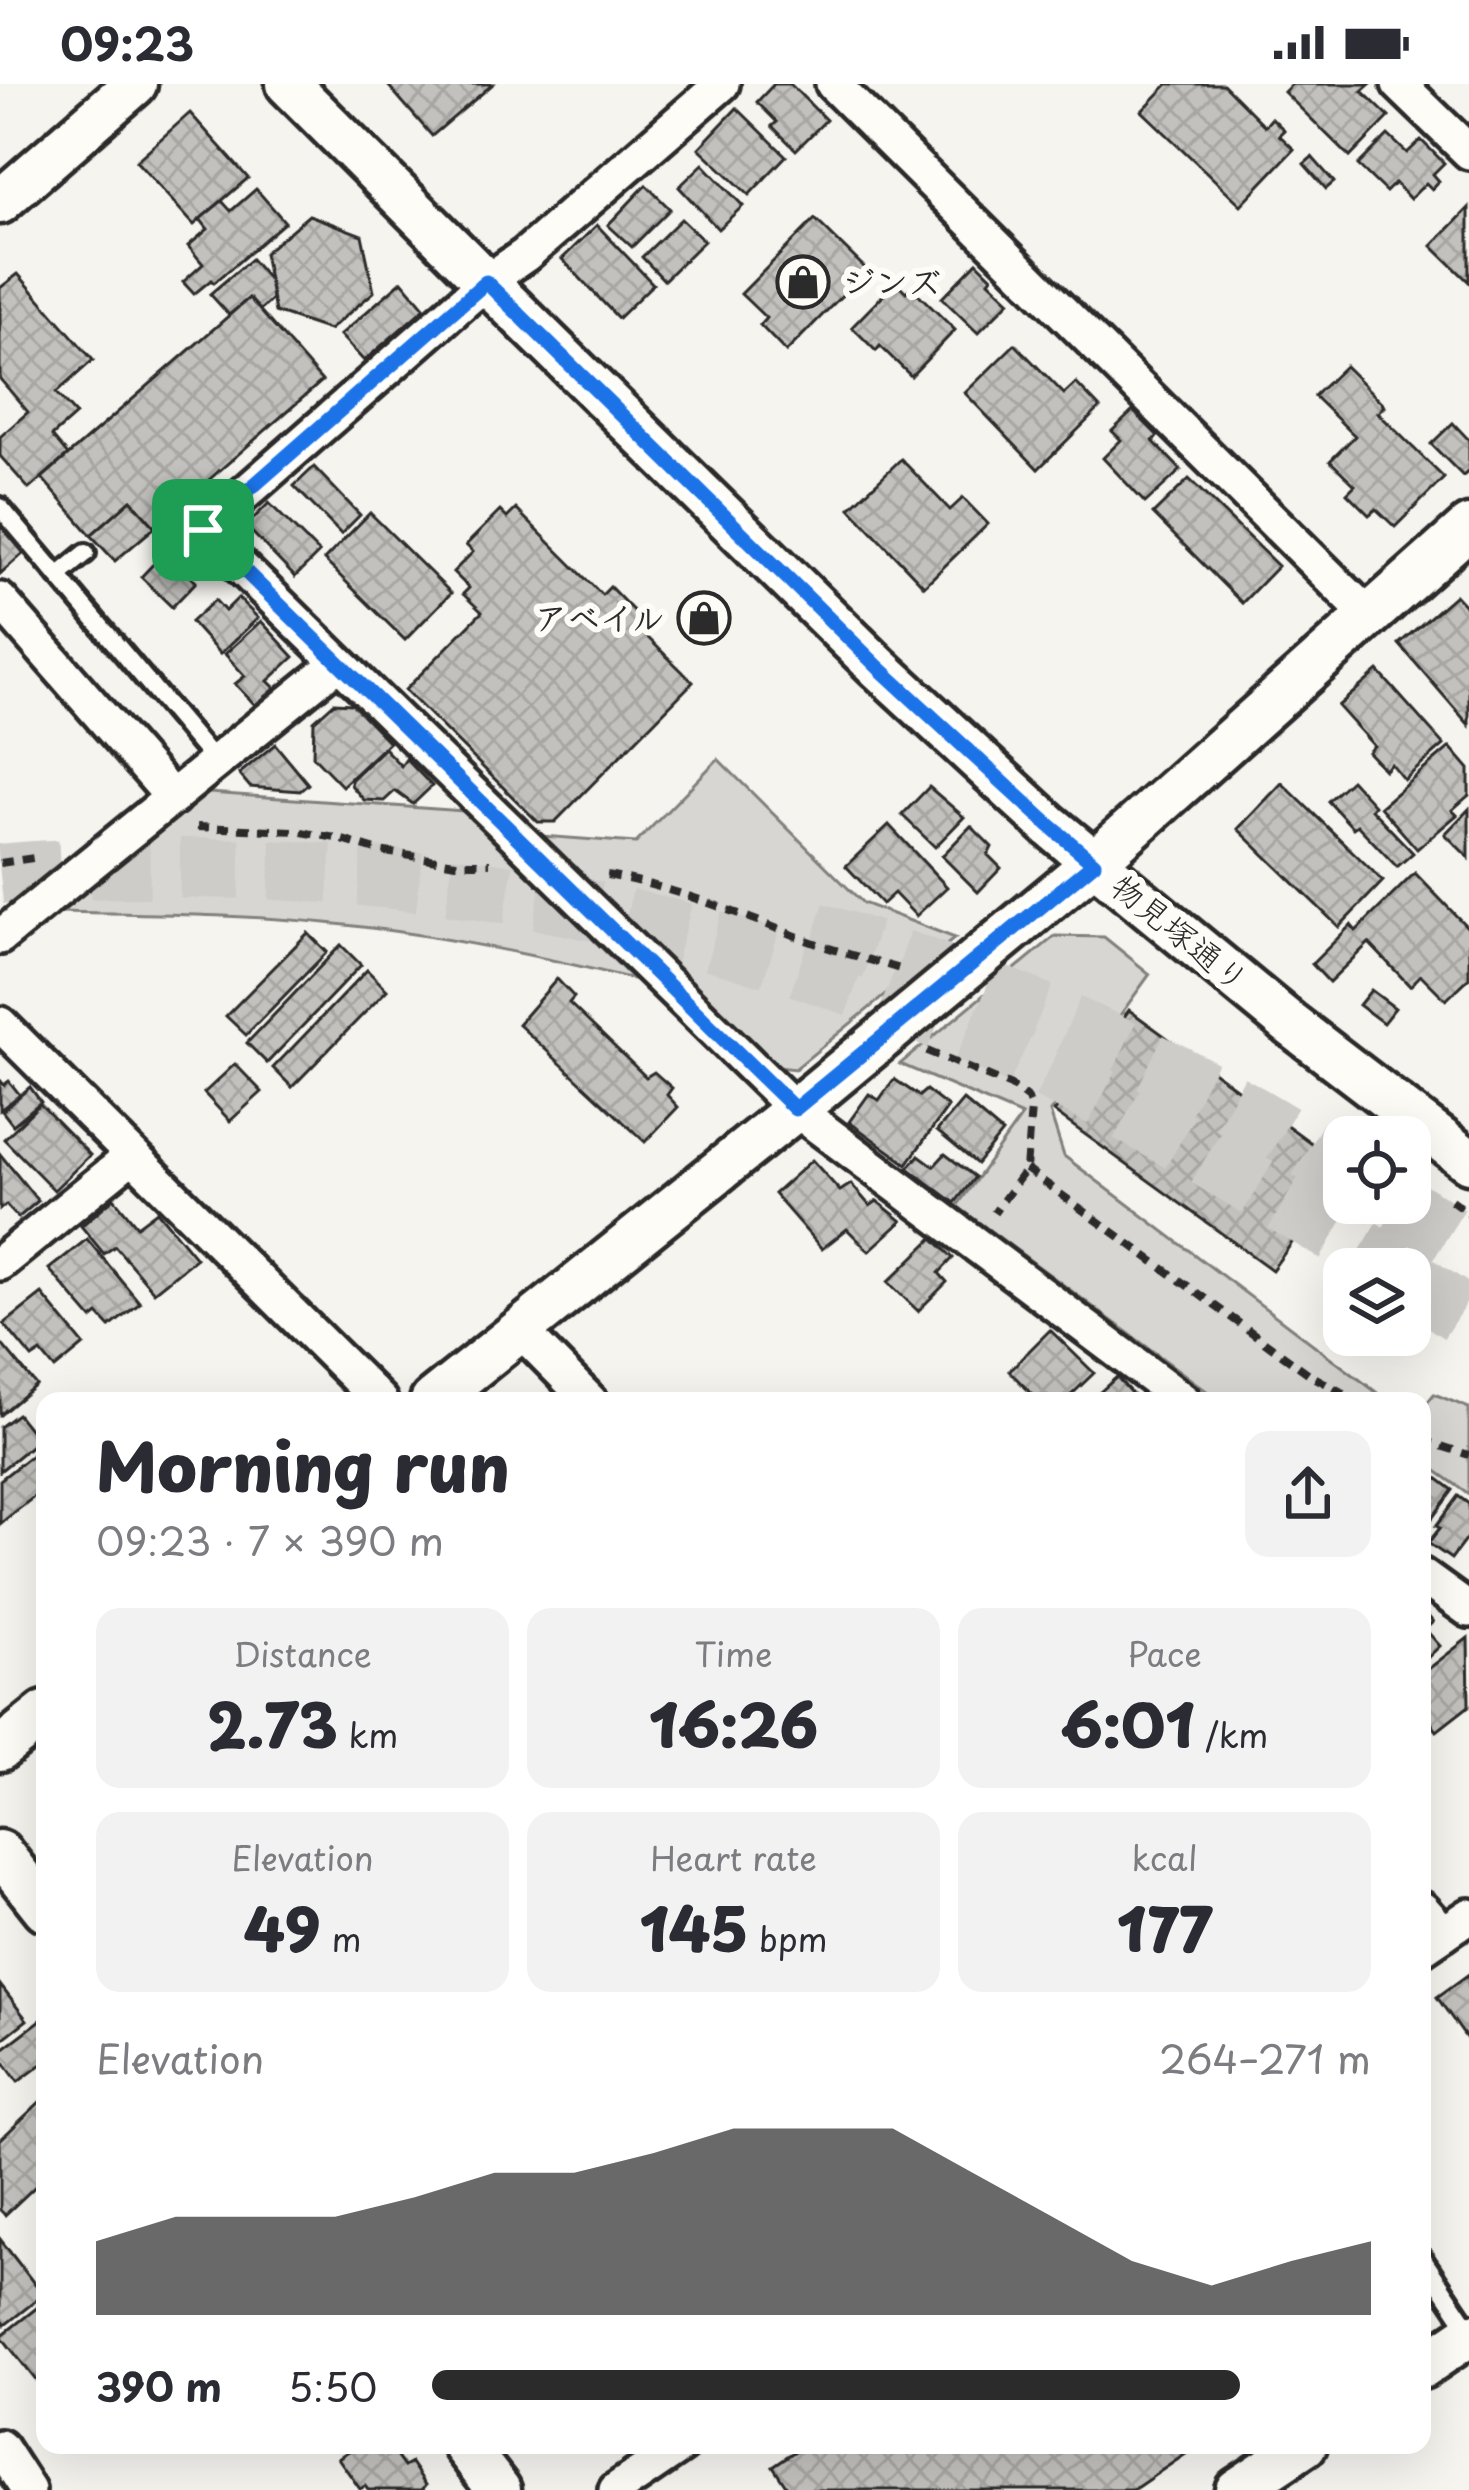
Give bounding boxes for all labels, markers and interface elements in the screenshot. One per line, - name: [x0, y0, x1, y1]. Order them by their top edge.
- text: 09:23: [60, 8, 194, 76]
- shop icon: ジンズ: [775, 254, 831, 310]
- place label: ジンズ: [842, 255, 941, 305]
- pin: [152, 479, 254, 581]
- icon: arrive: [170, 497, 236, 563]
- shop icon: アベイル: [676, 590, 732, 646]
- place label: アベイル: [534, 591, 665, 641]
- street label: 物見塚通り: [1101, 860, 1261, 1003]
- map controls: [1323, 1116, 1431, 1356]
- button: locate: [1323, 1116, 1431, 1224]
- button: layers: [1323, 1248, 1431, 1356]
- text: Morning run: [96, 1415, 510, 1514]
- button: share: [1245, 1431, 1371, 1557]
- text: 09:23 · 7 × 390 m: [96, 1510, 444, 1569]
- text: Distance: [233, 1628, 372, 1678]
- text: Time: [695, 1628, 772, 1678]
- text: Pace: [1127, 1628, 1202, 1678]
- text: 2.73: [207, 1678, 338, 1768]
- text: 16:26: [649, 1678, 818, 1768]
- text: 6:01: [1061, 1678, 1194, 1768]
- text: km: [338, 1709, 398, 1759]
- text: /km: [1194, 1709, 1268, 1759]
- text: Elevation: [231, 1832, 374, 1882]
- text: Heart rate: [650, 1832, 817, 1882]
- text: kcal: [1132, 1832, 1197, 1882]
- text: 49: [244, 1882, 321, 1972]
- text: 145: [639, 1882, 748, 1972]
- text: 177: [1117, 1882, 1212, 1972]
- text: m: [321, 1913, 362, 1963]
- text: bpm: [748, 1913, 828, 1963]
- text: Elevation: [96, 2028, 264, 2087]
- text: 264–271 m: [1159, 2028, 1371, 2087]
- text: 390 m: [96, 2356, 222, 2415]
- text: 5:50: [288, 2356, 378, 2415]

